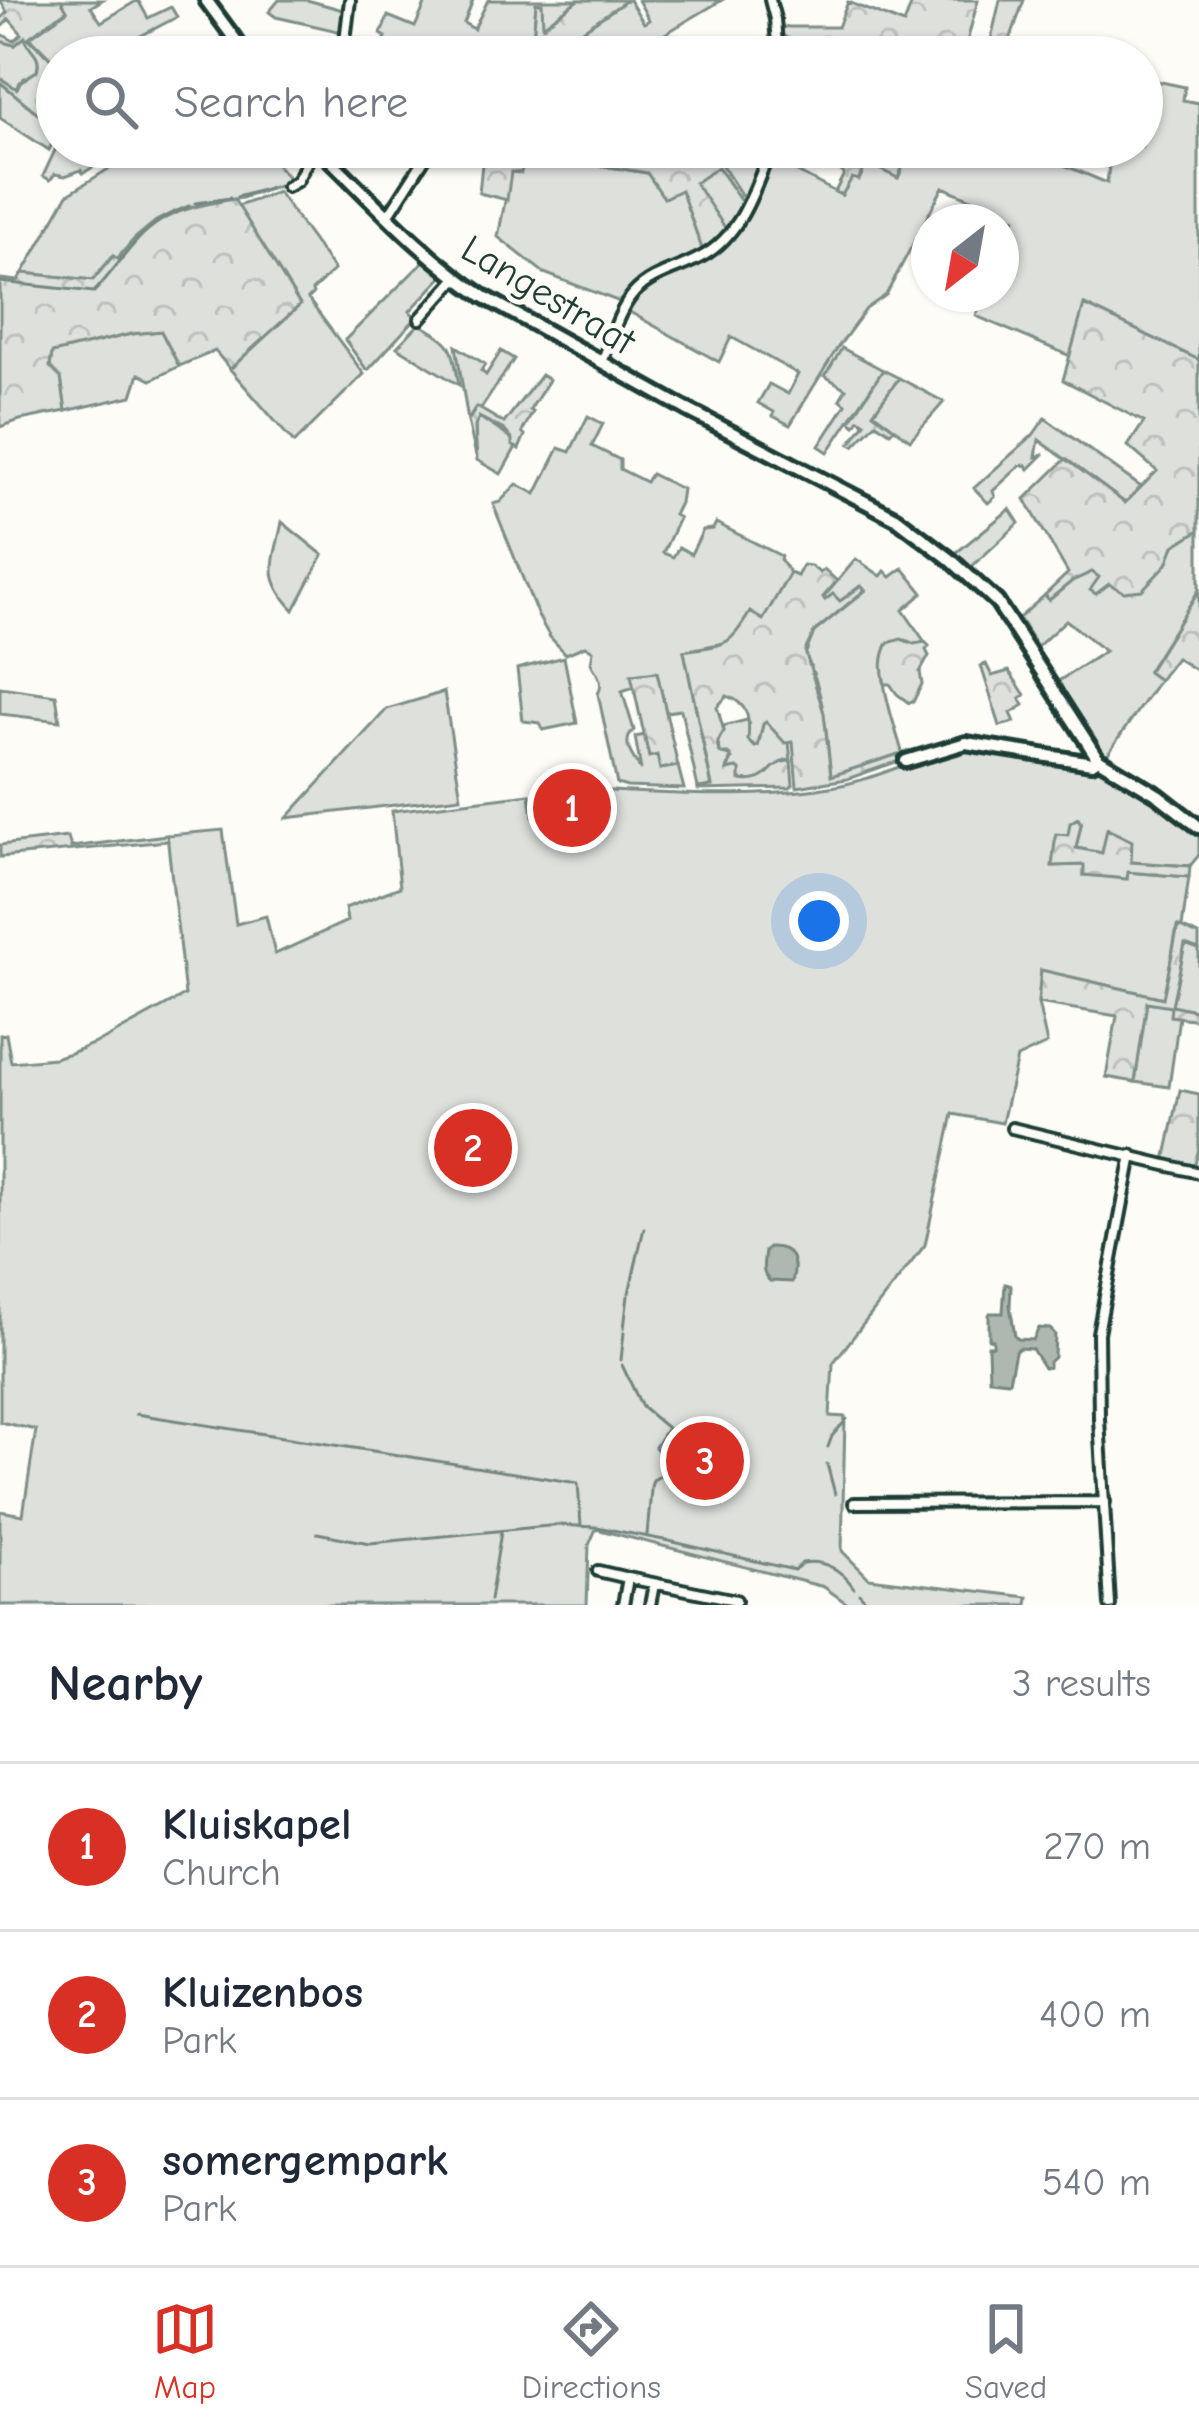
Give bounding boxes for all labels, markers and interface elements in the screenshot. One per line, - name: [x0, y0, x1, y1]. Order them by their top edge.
- search box: [36, 36, 1163, 168]
- icon: search: [78, 69, 144, 135]
- text: Search here: [174, 76, 408, 128]
- north arrow: [911, 204, 1019, 312]
- street label: Langestraat: [453, 226, 645, 366]
- pin: 1: [533, 763, 611, 853]
- your location: [789, 891, 849, 951]
- pin: 2: [434, 1103, 512, 1193]
- pin: 3: [666, 1416, 744, 1506]
- text: Nearby: [48, 1654, 202, 1713]
- text: 3 results: [1012, 1661, 1151, 1706]
- text: Kluiskapel: [162, 1798, 352, 1850]
- text: 1: [79, 1824, 95, 1869]
- text: 270 m: [1043, 1824, 1151, 1869]
- text: Church: [162, 1850, 281, 1895]
- text: Kluizenbos: [162, 1966, 363, 2018]
- text: 2: [77, 1992, 97, 2037]
- text: 400 m: [1039, 1992, 1151, 2037]
- text: Park: [162, 2018, 237, 2063]
- text: somergempark: [162, 2134, 448, 2186]
- text: 3: [77, 2160, 97, 2205]
- text: 540 m: [1042, 2160, 1151, 2205]
- text: Park: [162, 2186, 237, 2231]
- tab: Map: [152, 2296, 218, 2406]
- tab: Directions: [522, 2296, 661, 2406]
- tab: Saved: [965, 2296, 1047, 2406]

